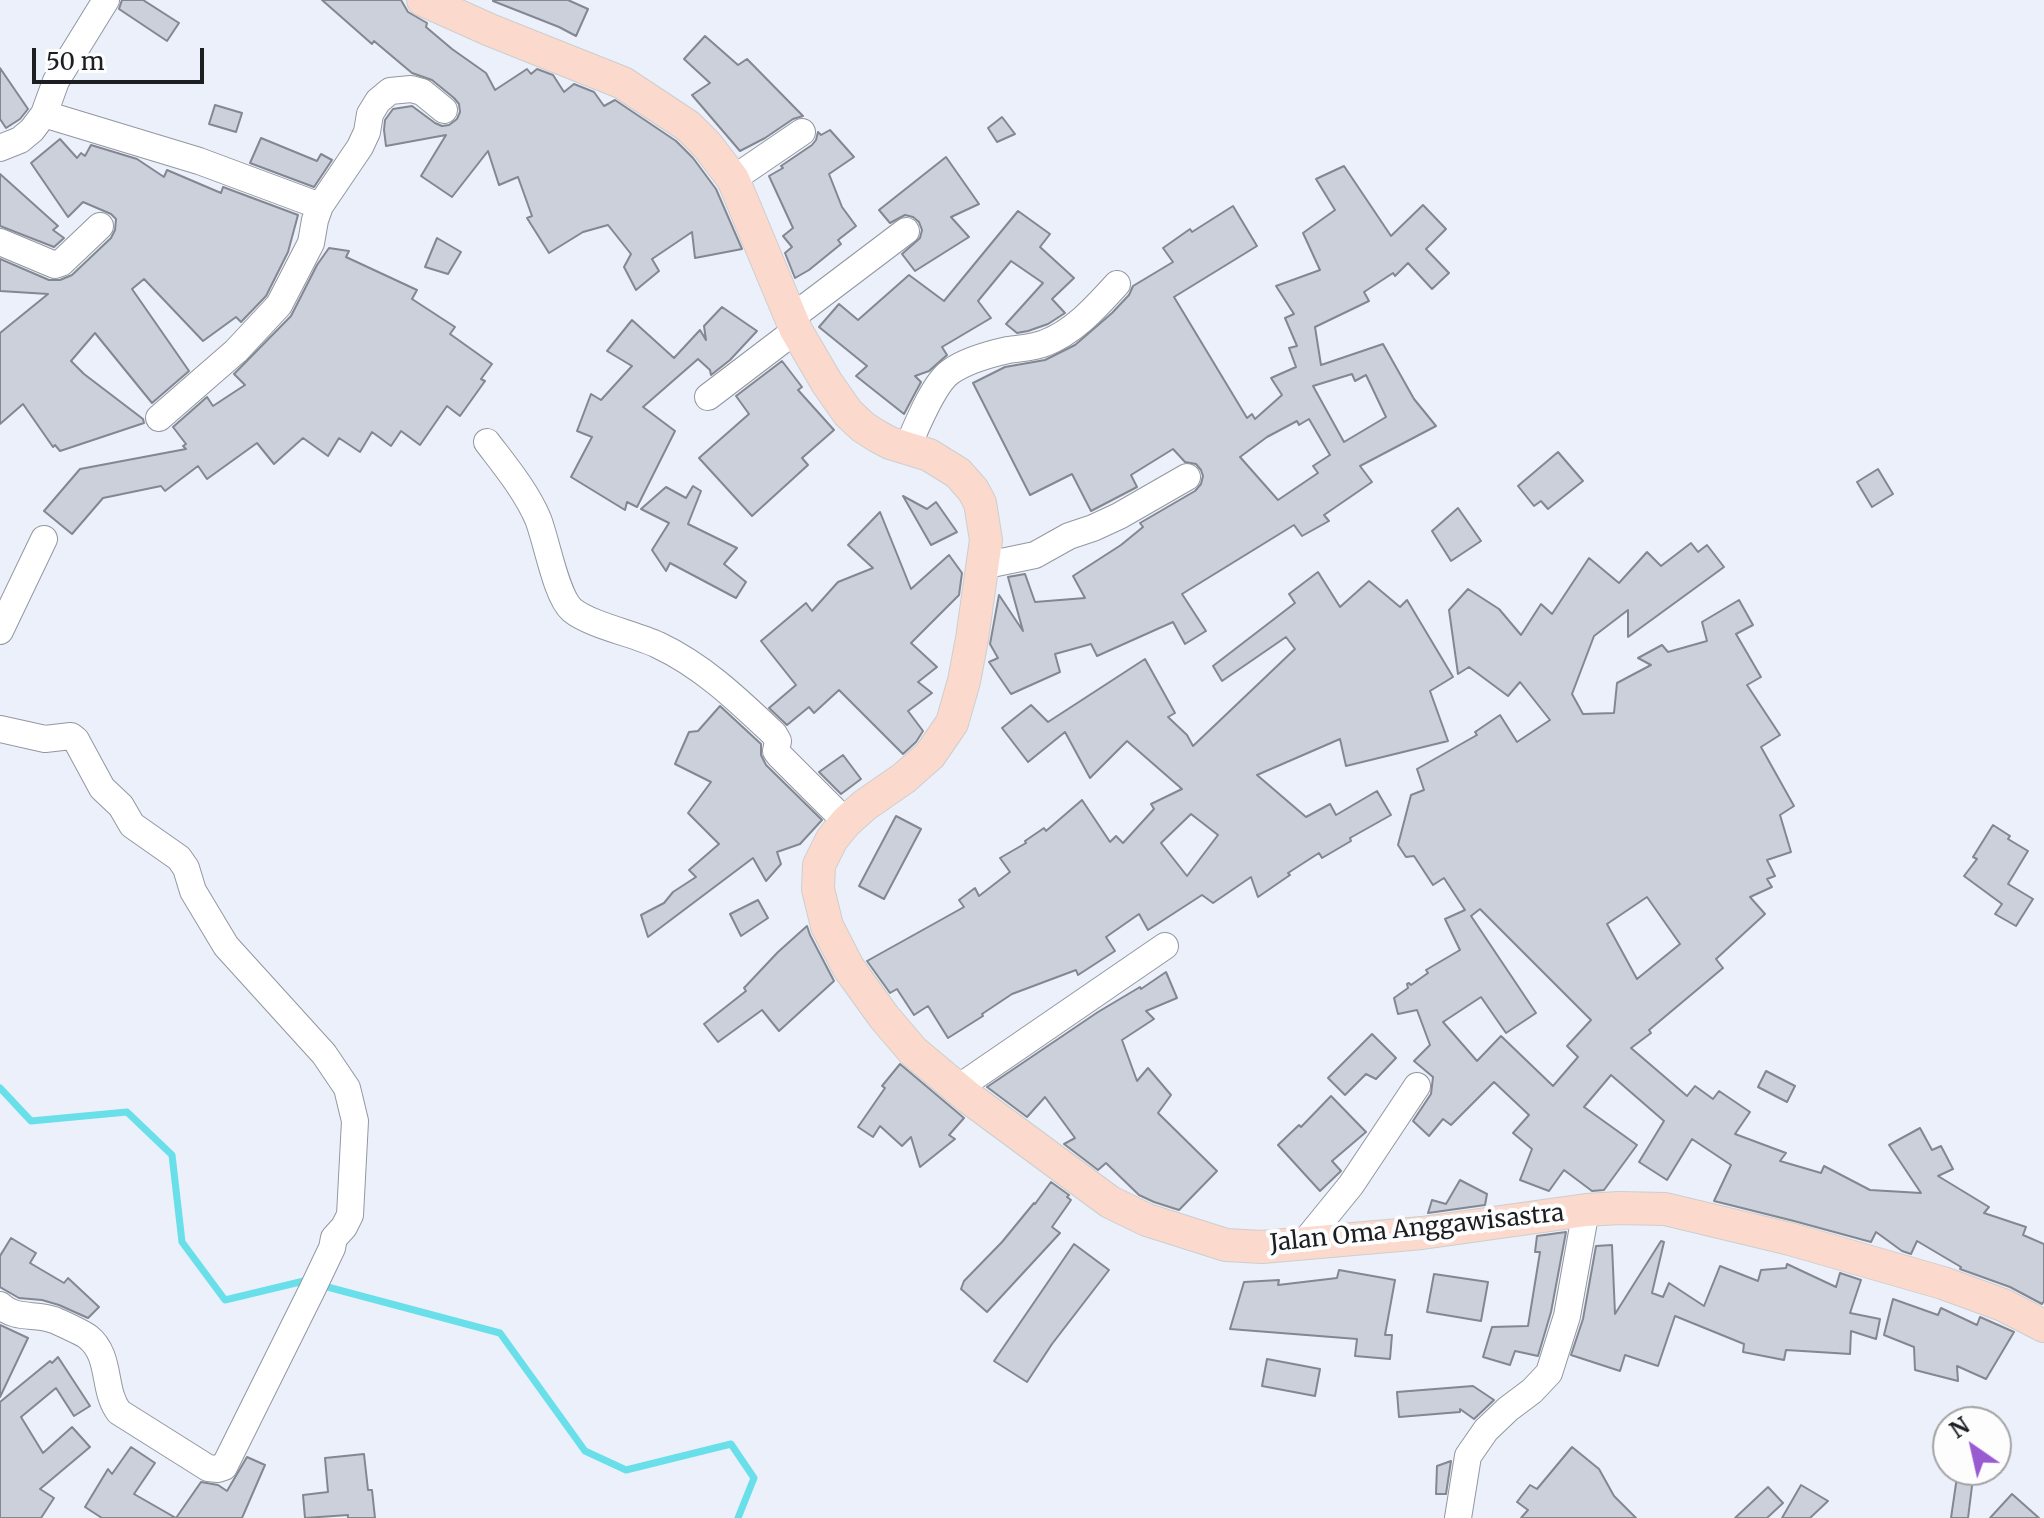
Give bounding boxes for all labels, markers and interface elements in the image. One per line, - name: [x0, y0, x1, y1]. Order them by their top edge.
- scale bar: [36, 32, 208, 82]
- text: 50 m: [46, 46, 105, 77]
- street label: Jalan Oma Anggawisastra: [1269, 1199, 1565, 1259]
- north arrow: [1932, 1406, 2012, 1486]
- text: N: [1945, 1411, 1975, 1444]

